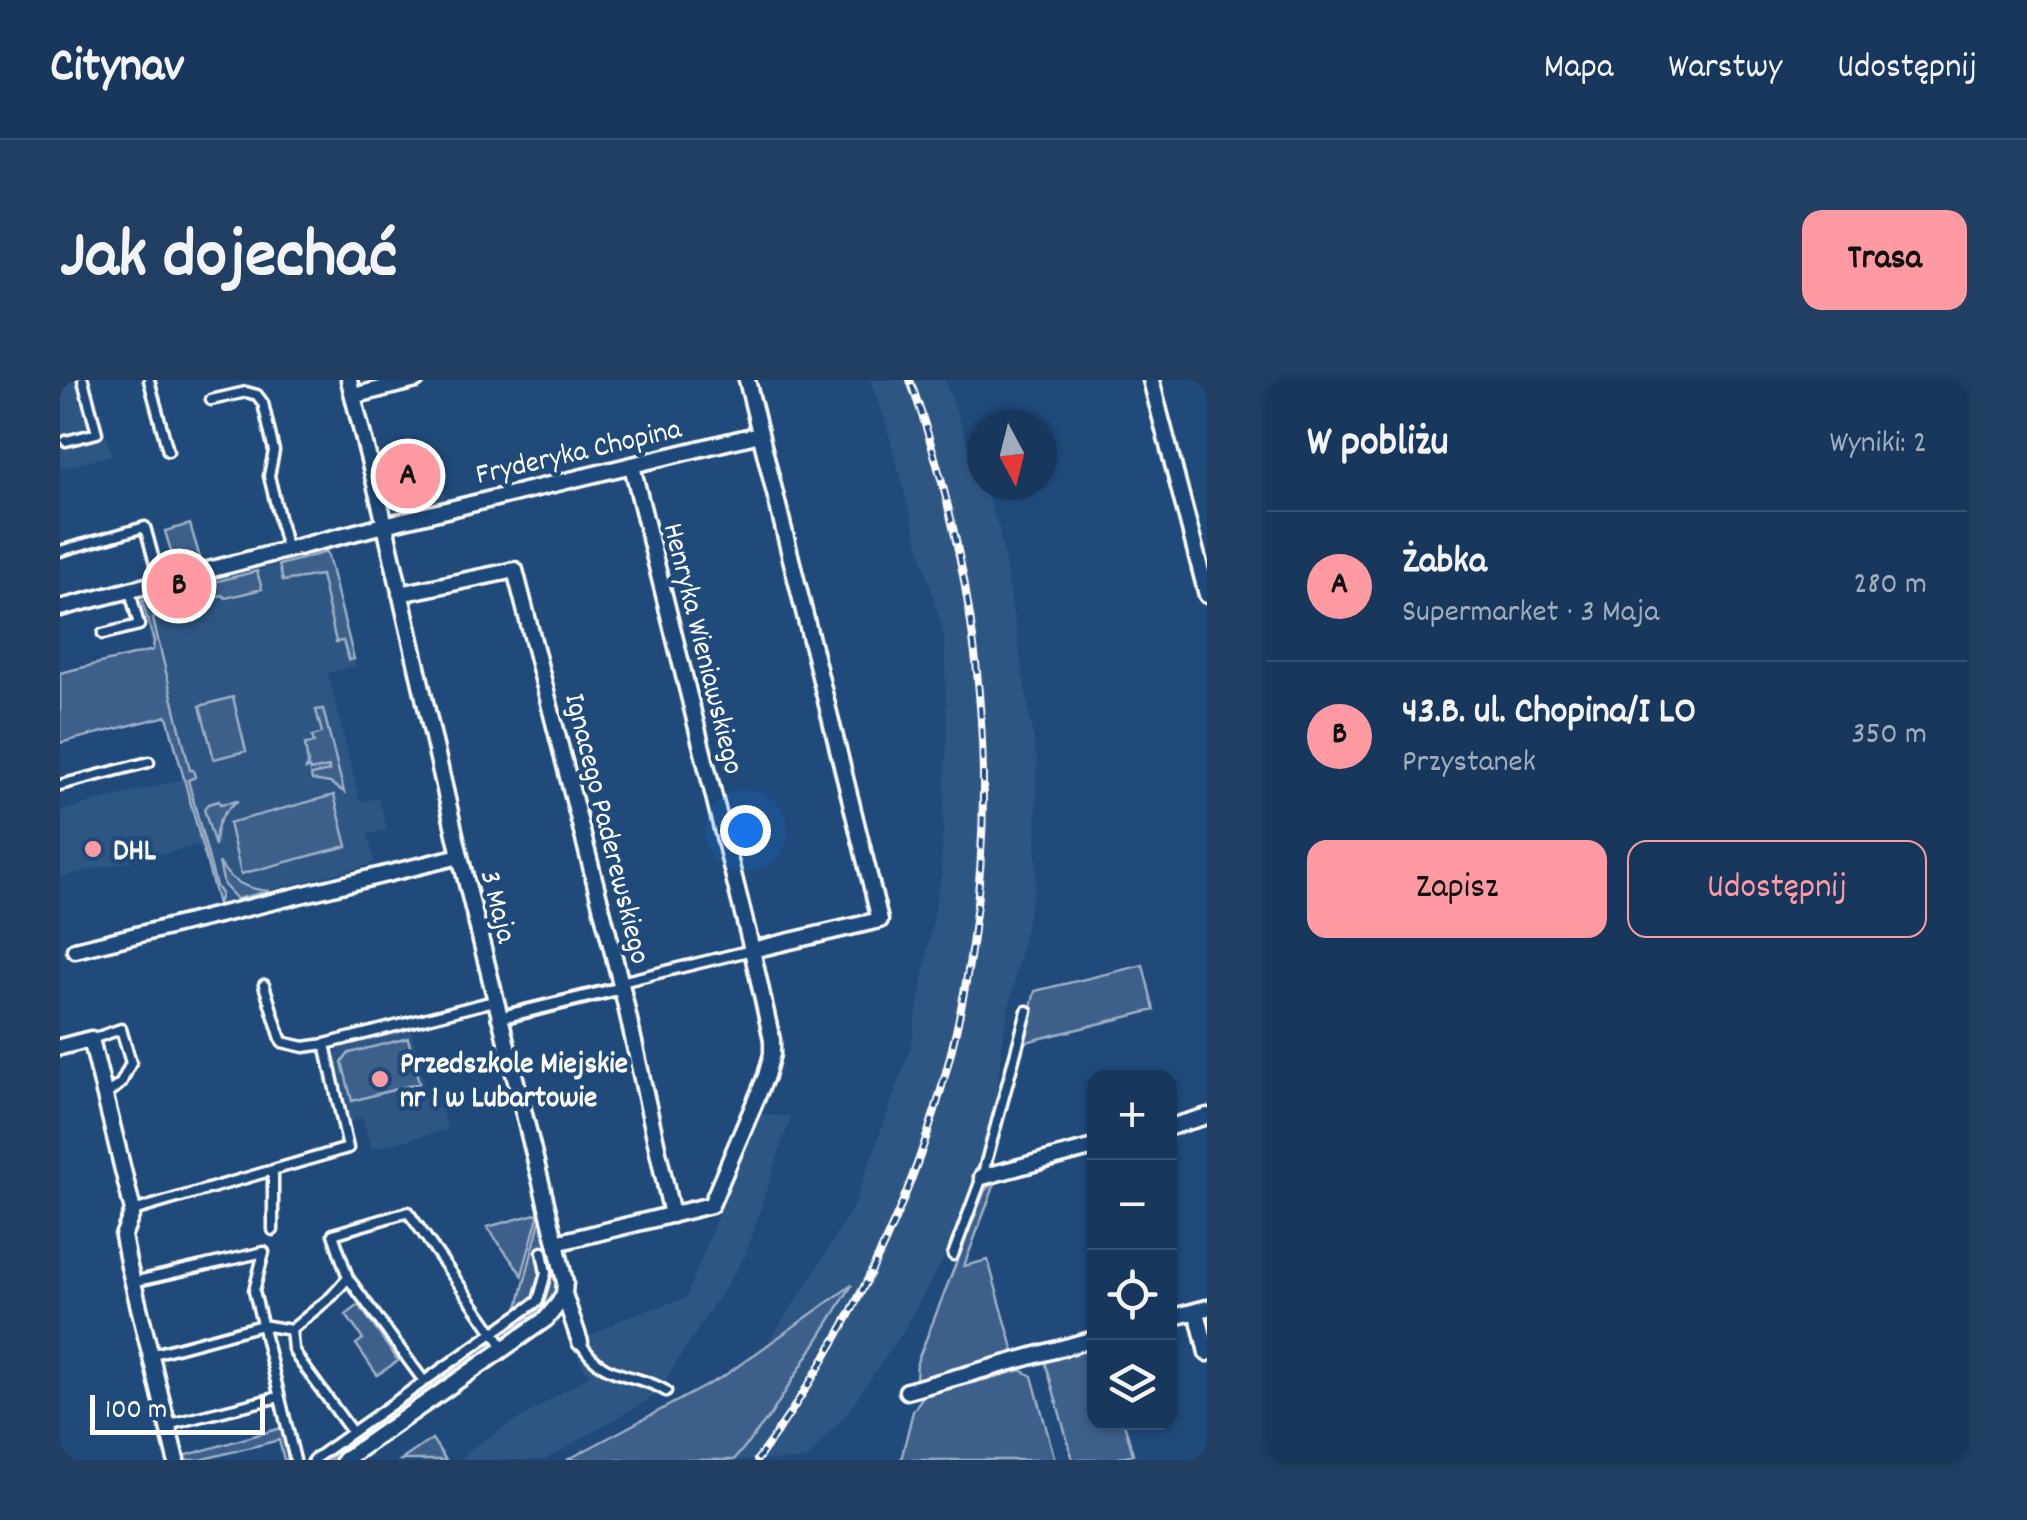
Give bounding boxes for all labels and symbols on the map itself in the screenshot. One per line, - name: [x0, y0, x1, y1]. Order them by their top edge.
- street label: Fryderyka Chopina: [472, 410, 687, 499]
- north arrow: [967, 410, 1057, 500]
- pin: A: [376, 438, 440, 514]
- street label: Henryka Wieniawskiego: [649, 519, 753, 779]
- pin: B: [146, 548, 212, 624]
- street label: Ignacego Paderewskiego: [550, 689, 659, 969]
- your location: [720, 805, 771, 856]
- place label: DHL: [113, 832, 157, 875]
- marker: DHL: [82, 838, 104, 860]
- street label: 3 Maja: [466, 866, 526, 949]
- place label: Przedszkole Miejskie nr 1 w Lubartowie: [400, 1045, 628, 1122]
- marker: Przedszkole Miejskie nr 1 w Lubartowie: [369, 1068, 391, 1090]
- scale bar: [90, 1390, 265, 1434]

